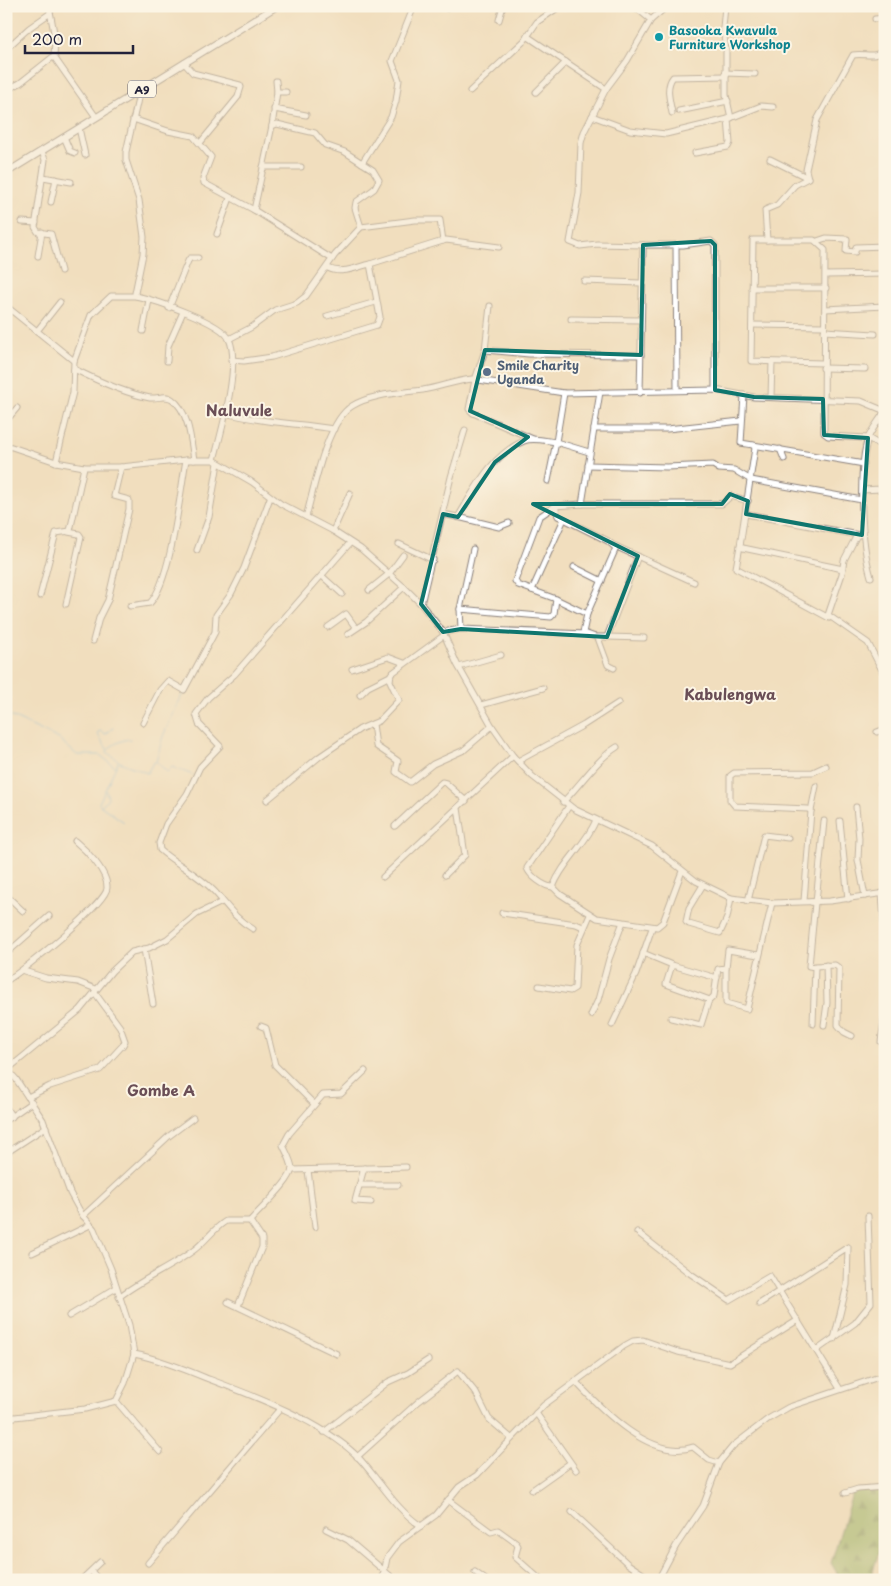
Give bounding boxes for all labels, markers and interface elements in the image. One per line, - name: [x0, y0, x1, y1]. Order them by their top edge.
- place label: Basooka Kwavula Furniture Workshop: [669, 21, 791, 53]
- scale bar: [25, 22, 132, 54]
- text: 200 m: [32, 27, 82, 50]
- marker: Basooka Kwavula Furniture Workshop: [653, 31, 665, 43]
- road number: A9: [128, 80, 156, 98]
- place label: Smile Charity Uganda: [497, 356, 579, 388]
- marker: Smile Charity Uganda: [481, 366, 493, 378]
- district label: Naluvule: [206, 398, 272, 421]
- district label: Kabulengwa: [684, 682, 776, 705]
- district label: Gombe A: [127, 1078, 195, 1101]

